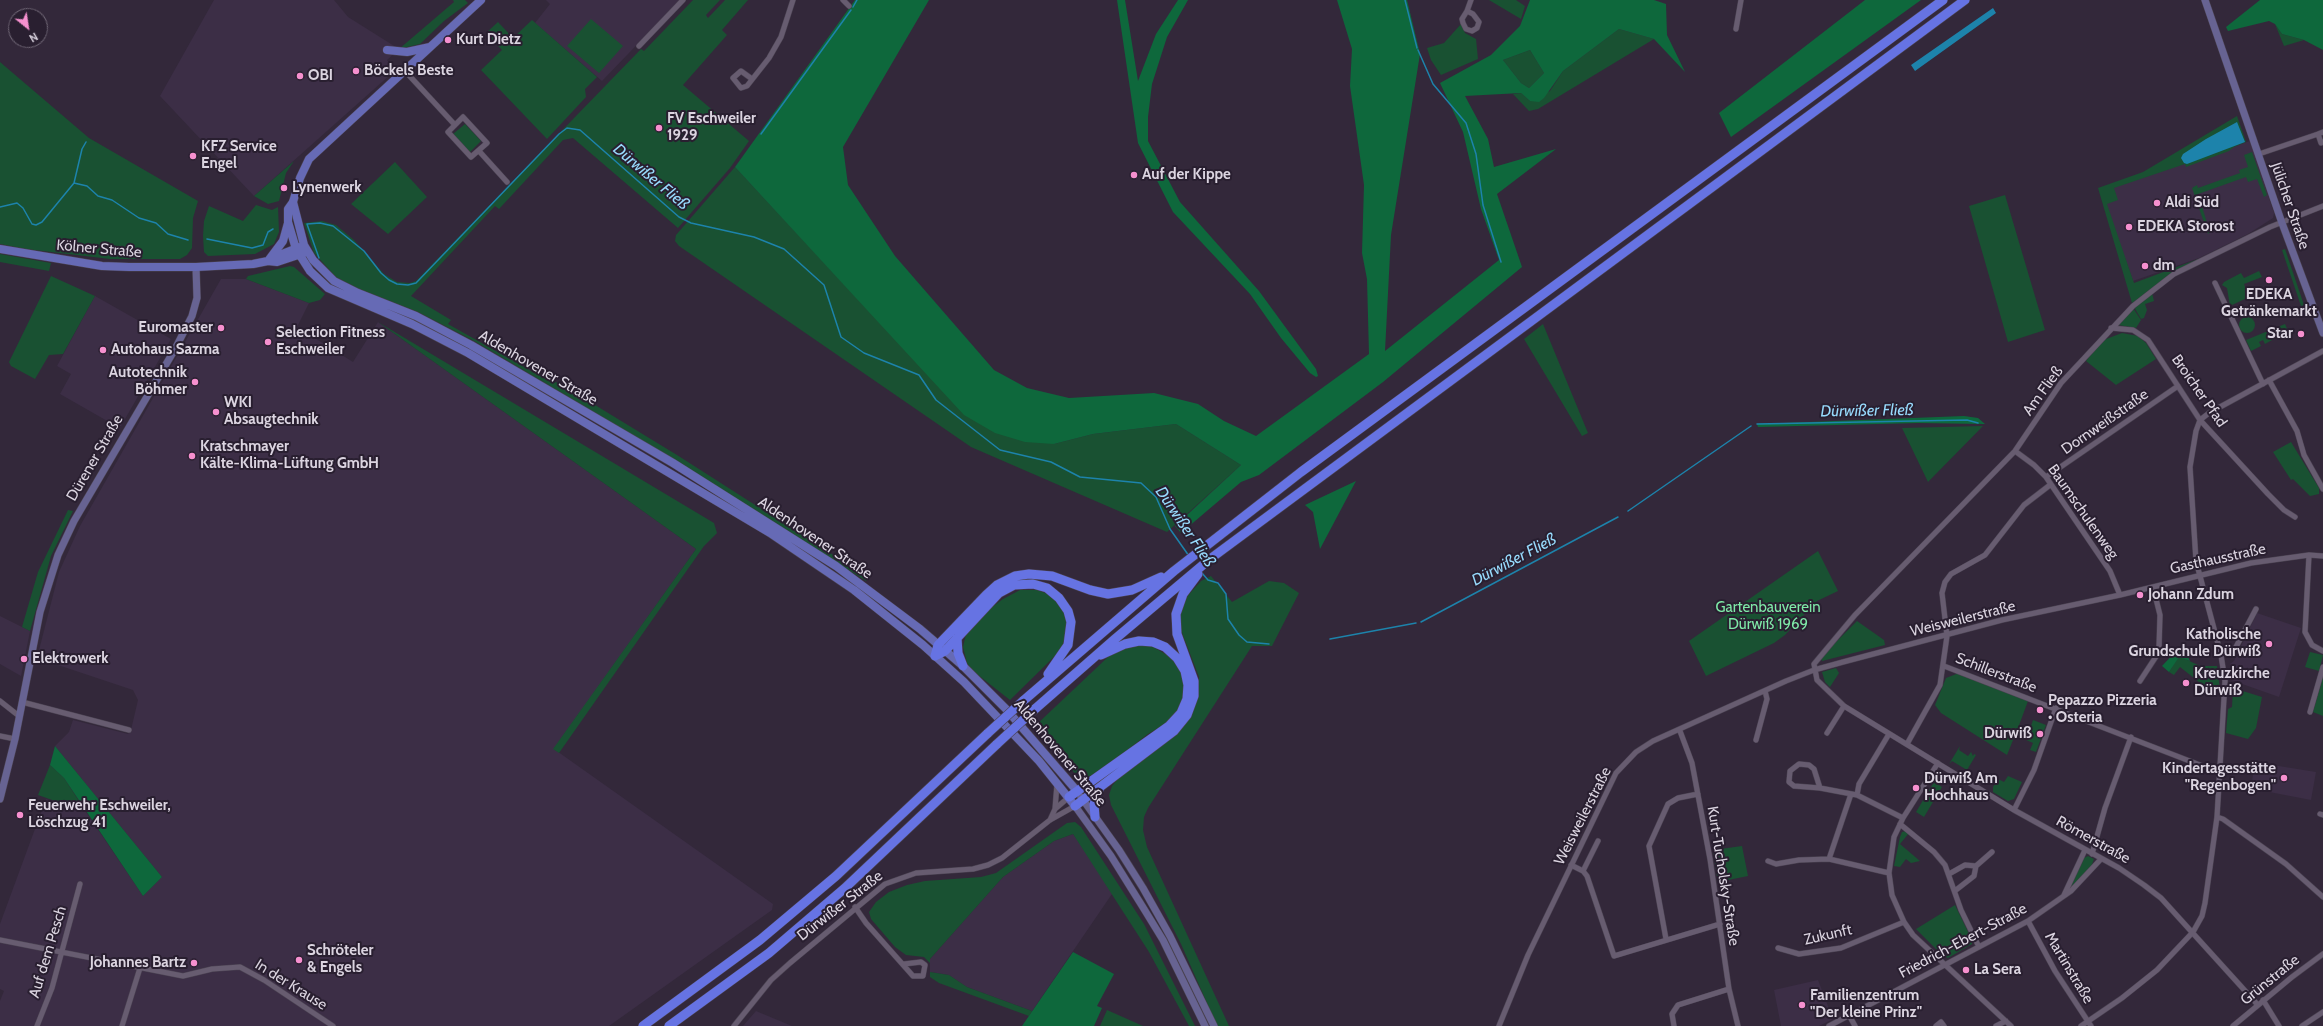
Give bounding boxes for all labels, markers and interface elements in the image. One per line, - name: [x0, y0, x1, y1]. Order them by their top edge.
- north arrow: [8, 8, 48, 48]
- text: N: [27, 30, 40, 46]
- place label: Kurt Dietz: [456, 31, 521, 49]
- marker: Kurt Dietz: [443, 35, 453, 45]
- place label: Böckels Beste: [364, 62, 453, 80]
- marker: Böckels Beste: [351, 66, 361, 76]
- place label: OBI: [308, 67, 333, 85]
- marker: OBI: [295, 71, 305, 81]
- place label: FV Eschweiler 1929: [667, 110, 756, 145]
- marker: FV Eschweiler 1929: [654, 123, 664, 133]
- place label: KFZ Service Engel: [201, 138, 277, 173]
- water label: Dürwißer Fließ: [609, 140, 693, 214]
- marker: KFZ Service Engel: [188, 151, 198, 161]
- street label: Jülicher Straße: [2267, 160, 2313, 252]
- place label: Auf der Kippe: [1142, 166, 1231, 184]
- marker: Auf der Kippe: [1129, 170, 1139, 180]
- place label: Lynenwerk: [292, 179, 361, 197]
- marker: Lynenwerk: [279, 183, 289, 193]
- place label: Aldi Süd: [2165, 194, 2219, 212]
- marker: Aldi Süd: [2152, 198, 2162, 208]
- place label: EDEKA Storost: [2137, 218, 2234, 236]
- marker: EDEKA Storost: [2124, 222, 2134, 232]
- street label: Kölner Straße: [56, 236, 142, 262]
- place label: dm: [2153, 257, 2175, 275]
- marker: dm: [2140, 261, 2150, 271]
- marker: EDEKA Getränkemarkt: [2264, 275, 2274, 285]
- place label: EDEKA Getränkemarkt: [2221, 286, 2317, 321]
- place label: Euromaster: [138, 319, 213, 337]
- marker: Euromaster: [216, 323, 226, 333]
- place label: Selection Fitness Eschweiler: [276, 324, 385, 359]
- place label: Star: [2267, 325, 2293, 343]
- street label: Aldenhovener Straße: [475, 327, 601, 409]
- marker: Star: [2296, 329, 2306, 339]
- marker: Selection Fitness Eschweiler: [263, 337, 273, 347]
- place label: Autohaus Sazma: [111, 341, 220, 359]
- marker: Autohaus Sazma: [98, 345, 108, 355]
- street label: Broicher Pfad: [2167, 351, 2231, 431]
- street label: Am Fließ: [2019, 363, 2067, 419]
- place label: Autotechnik Böhmer: [109, 364, 187, 399]
- marker: Autotechnik Böhmer: [190, 377, 200, 387]
- street label: Dornweißstraße: [2058, 385, 2152, 459]
- place label: WKI Absaugtechnik: [224, 394, 319, 429]
- water label: Dürwißer Fließ: [1820, 401, 1914, 421]
- marker: WKI Absaugtechnik: [211, 407, 221, 417]
- street label: Dürener Straße: [63, 412, 127, 504]
- place label: Kratschmayer Kälte-Klima-Lüftung GmbH: [200, 438, 379, 473]
- marker: Kratschmayer Kälte-Klima-Lüftung GmbH: [187, 451, 197, 461]
- street label: Baumschulenweg: [2044, 461, 2122, 563]
- water label: Dürwißer Fließ: [1151, 483, 1219, 571]
- street label: Aldenhovener Straße: [754, 493, 876, 583]
- water label: Dürwißer Fließ: [1468, 530, 1560, 590]
- street label: Gasthausstraße: [2169, 540, 2267, 578]
- place label: Johann Zdum: [2148, 586, 2234, 604]
- marker: Johann Zdum: [2135, 590, 2145, 600]
- street label: Weisweilerstraße: [1909, 597, 2017, 641]
- park label: Gartenbauverein Dürwiß 1969: [1715, 599, 1821, 634]
- place label: Katholische Grundschule Dürwiß: [2129, 626, 2261, 661]
- marker: Katholische Grundschule Dürwiß: [2264, 639, 2274, 649]
- street label: Schillerstraße: [1953, 649, 2039, 697]
- place label: Elektrowerk: [32, 650, 109, 668]
- marker: Elektrowerk: [19, 654, 29, 664]
- place label: Kreuzkirche Dürwiß: [2194, 665, 2270, 700]
- marker: Kreuzkirche Dürwiß: [2181, 678, 2191, 688]
- place label: Pepazzo Pizzeria • Osteria: [2048, 692, 2157, 727]
- street label: Aldenhovener Straße: [1010, 696, 1110, 810]
- marker: Pepazzo Pizzeria • Osteria: [2035, 705, 2045, 715]
- place label: Dürwiß: [1984, 725, 2032, 743]
- marker: Dürwiß: [2035, 729, 2045, 739]
- place label: Kindertagesstätte "Regenbogen": [2162, 760, 2276, 795]
- street label: Weisweilerstraße: [1551, 764, 1615, 868]
- place label: Dürwiß Am Hochhaus: [1924, 770, 1998, 805]
- marker: Kindertagesstätte "Regenbogen": [2279, 773, 2289, 783]
- marker: Dürwiß Am Hochhaus: [1911, 783, 1921, 793]
- place label: Feuerwehr Eschweiler, Löschzug 41: [28, 797, 171, 832]
- street label: Kurt-Tucholsky-Straße: [1703, 805, 1743, 947]
- marker: Feuerwehr Eschweiler, Löschzug 41: [15, 810, 25, 820]
- street label: Römerstraße: [2053, 812, 2133, 868]
- street label: Dürwißer Straße: [794, 867, 886, 945]
- street label: Friedrich-Ebert-Straße: [1896, 900, 2030, 982]
- street label: Auf dem Pesch: [26, 904, 70, 1000]
- street label: Zukunft: [1802, 921, 1854, 949]
- street label: Martinstraße: [2041, 929, 2097, 1007]
- place label: Schröteler & Engels: [307, 942, 373, 977]
- street label: Grünstraße: [2237, 951, 2303, 1009]
- place label: Johannes Bartz: [90, 954, 186, 972]
- marker: Schröteler & Engels: [294, 955, 304, 965]
- street label: In der Krause: [252, 956, 330, 1014]
- marker: Johannes Bartz: [189, 958, 199, 968]
- place label: La Sera: [1974, 961, 2021, 979]
- marker: La Sera: [1961, 965, 1971, 975]
- place label: Familienzentrum "Der kleine Prinz": [1810, 987, 1922, 1022]
- marker: Familienzentrum "Der kleine Prinz": [1797, 1000, 1807, 1010]

